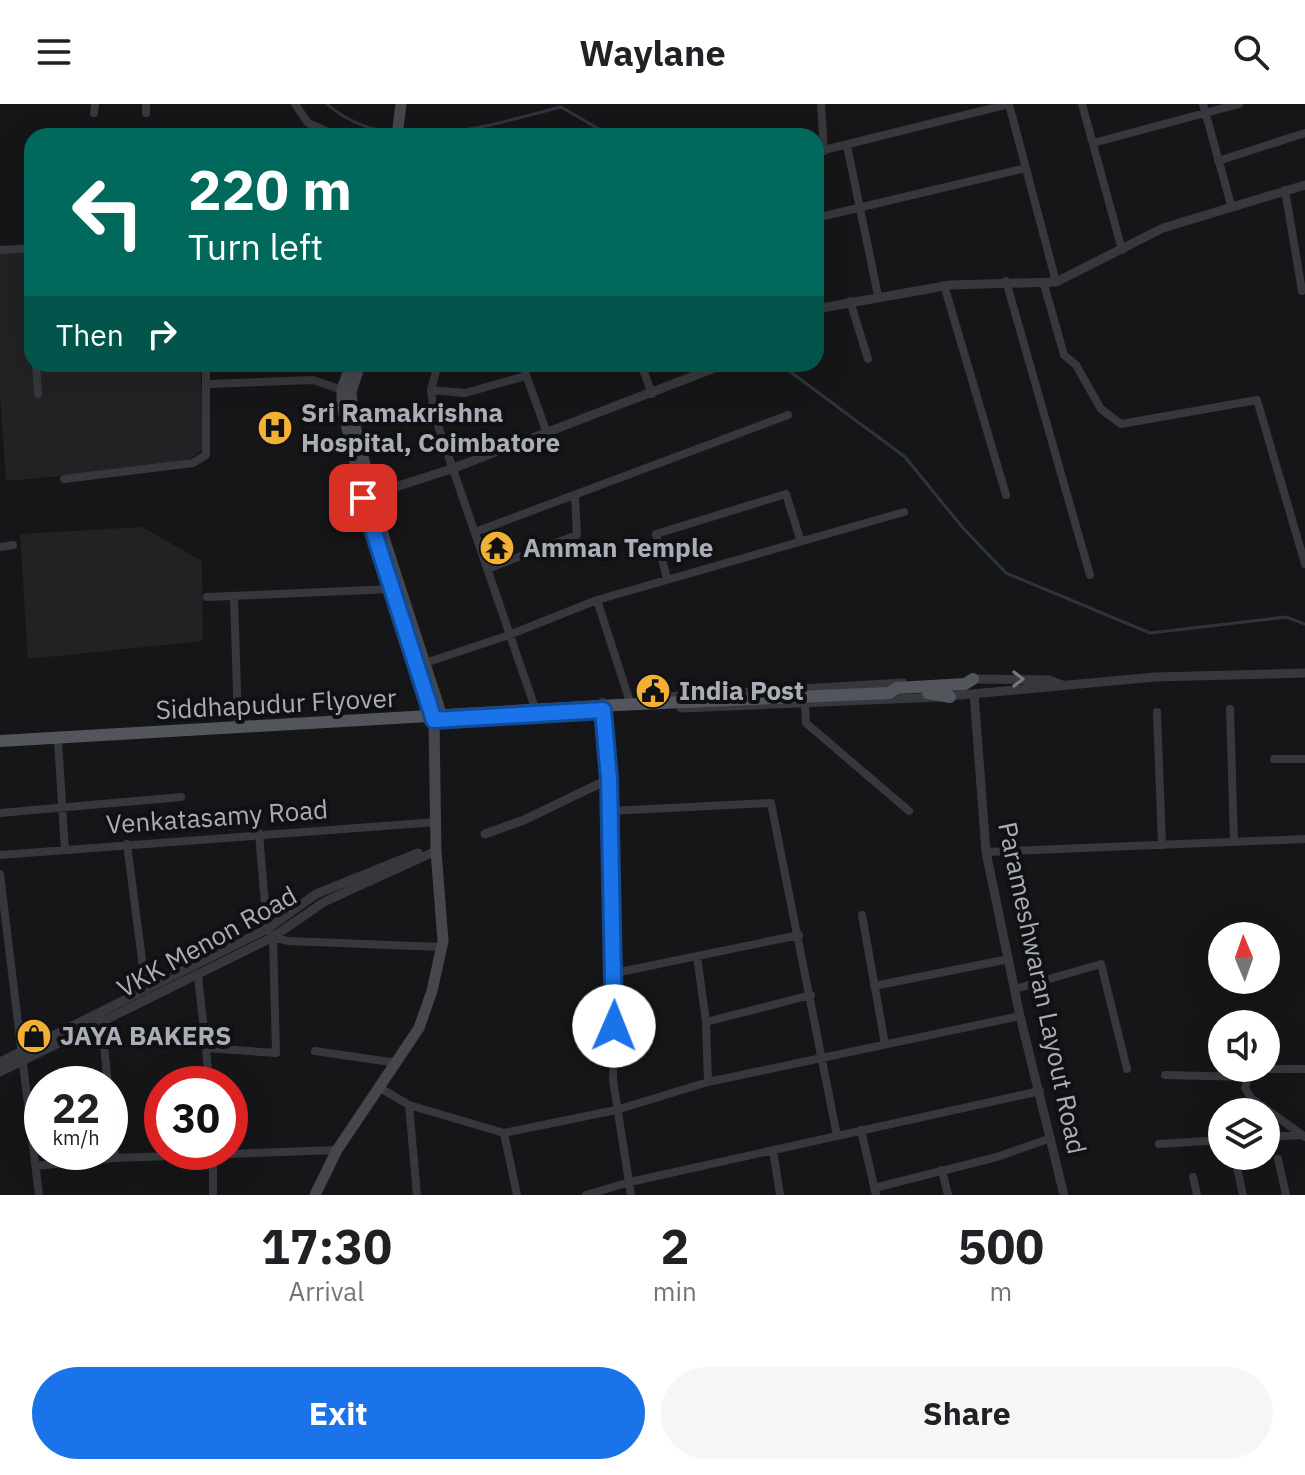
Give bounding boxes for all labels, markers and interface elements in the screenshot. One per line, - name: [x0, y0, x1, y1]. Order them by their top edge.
- text: Waylane: [579, 29, 726, 76]
- icon: menu: [32, 30, 76, 74]
- icon: search: [1229, 30, 1273, 74]
- text: 220 m: [188, 153, 352, 225]
- icon: left: [56, 160, 160, 264]
- text: Turn left: [188, 223, 323, 270]
- icon: right: [140, 312, 184, 356]
- text: Then: [56, 315, 124, 354]
- place label: Sri Ramakrishna Hospital, Coimbatore: [301, 395, 560, 459]
- hospital icon: Sri Ramakrishna Hospital, Coimbatore: [256, 409, 294, 447]
- pin: [329, 464, 397, 532]
- icon: arrive: [341, 476, 385, 520]
- temple icon: Amman Temple: [478, 529, 516, 567]
- place label: Amman Temple: [523, 530, 713, 564]
- one-way arrow: [1012, 671, 1025, 688]
- public building icon: India Post: [634, 672, 672, 710]
- place label: India Post: [679, 673, 804, 707]
- street label: Siddhapudur Flyover: [155, 680, 397, 726]
- street label: Venkatasamy Road: [105, 791, 329, 841]
- street label: Parameshwaran Layout Road: [991, 819, 1095, 1157]
- street label: VKK Menon Road: [111, 878, 302, 1005]
- north arrow: [1208, 922, 1280, 994]
- map controls: [1208, 922, 1280, 1170]
- position arrow: [572, 984, 656, 1068]
- button: sound: [1208, 1010, 1280, 1082]
- shop icon: JAYA BAKERS: [15, 1017, 53, 1055]
- place label: JAYA BAKERS: [60, 1018, 231, 1052]
- speed limit sign: 30: [144, 1066, 248, 1170]
- text: 22: [52, 1082, 100, 1134]
- button: layers: [1208, 1098, 1280, 1170]
- text: km/h: [52, 1124, 100, 1151]
- text: 17:30: [261, 1215, 392, 1277]
- text: 2: [660, 1215, 689, 1277]
- text: 500: [958, 1215, 1044, 1277]
- text: Arrival: [289, 1274, 364, 1308]
- text: min: [653, 1274, 697, 1308]
- text: m: [990, 1274, 1012, 1308]
- button: Exit: [32, 1367, 645, 1459]
- button: Share: [661, 1367, 1273, 1459]

